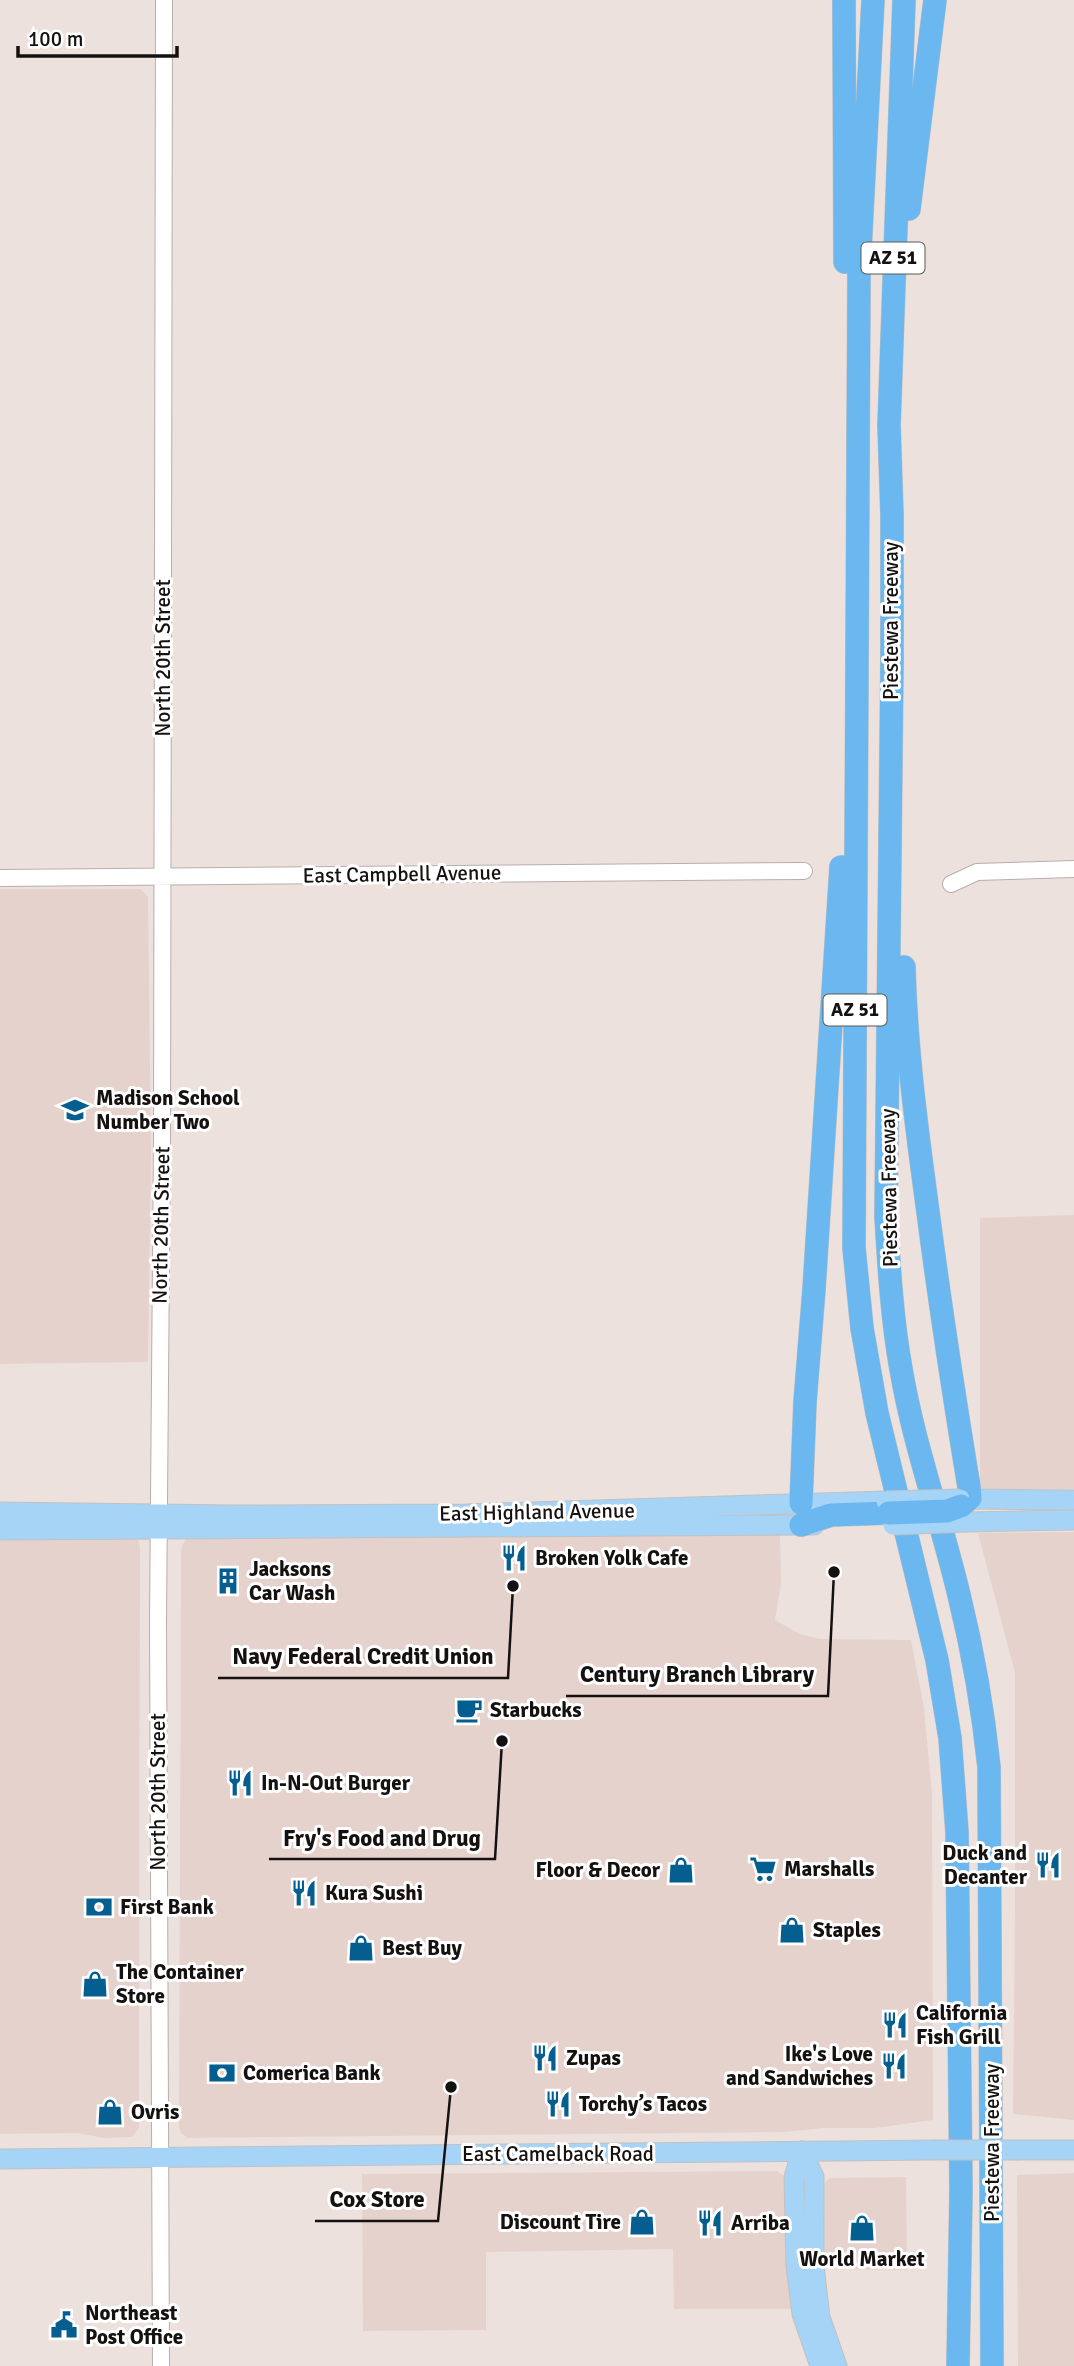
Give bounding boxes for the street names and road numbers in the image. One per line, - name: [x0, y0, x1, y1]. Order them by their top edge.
- road number: AZ 51: [862, 242, 924, 274]
- street label: Piestewa Freeway: [878, 541, 904, 700]
- street label: North 20th Street: [150, 579, 176, 737]
- street label: East Campbell Avenue: [302, 859, 502, 889]
- road number: AZ 51: [824, 994, 886, 1026]
- street label: Piestewa Freeway: [875, 1108, 903, 1268]
- street label: North 20th Street: [147, 1146, 175, 1304]
- street label: East Highland Avenue: [439, 1497, 635, 1527]
- street label: North 20th Street: [145, 1713, 171, 1871]
- street label: Piestewa Freeway: [979, 2063, 1005, 2222]
- street label: East Camelback Road: [462, 2141, 654, 2167]

